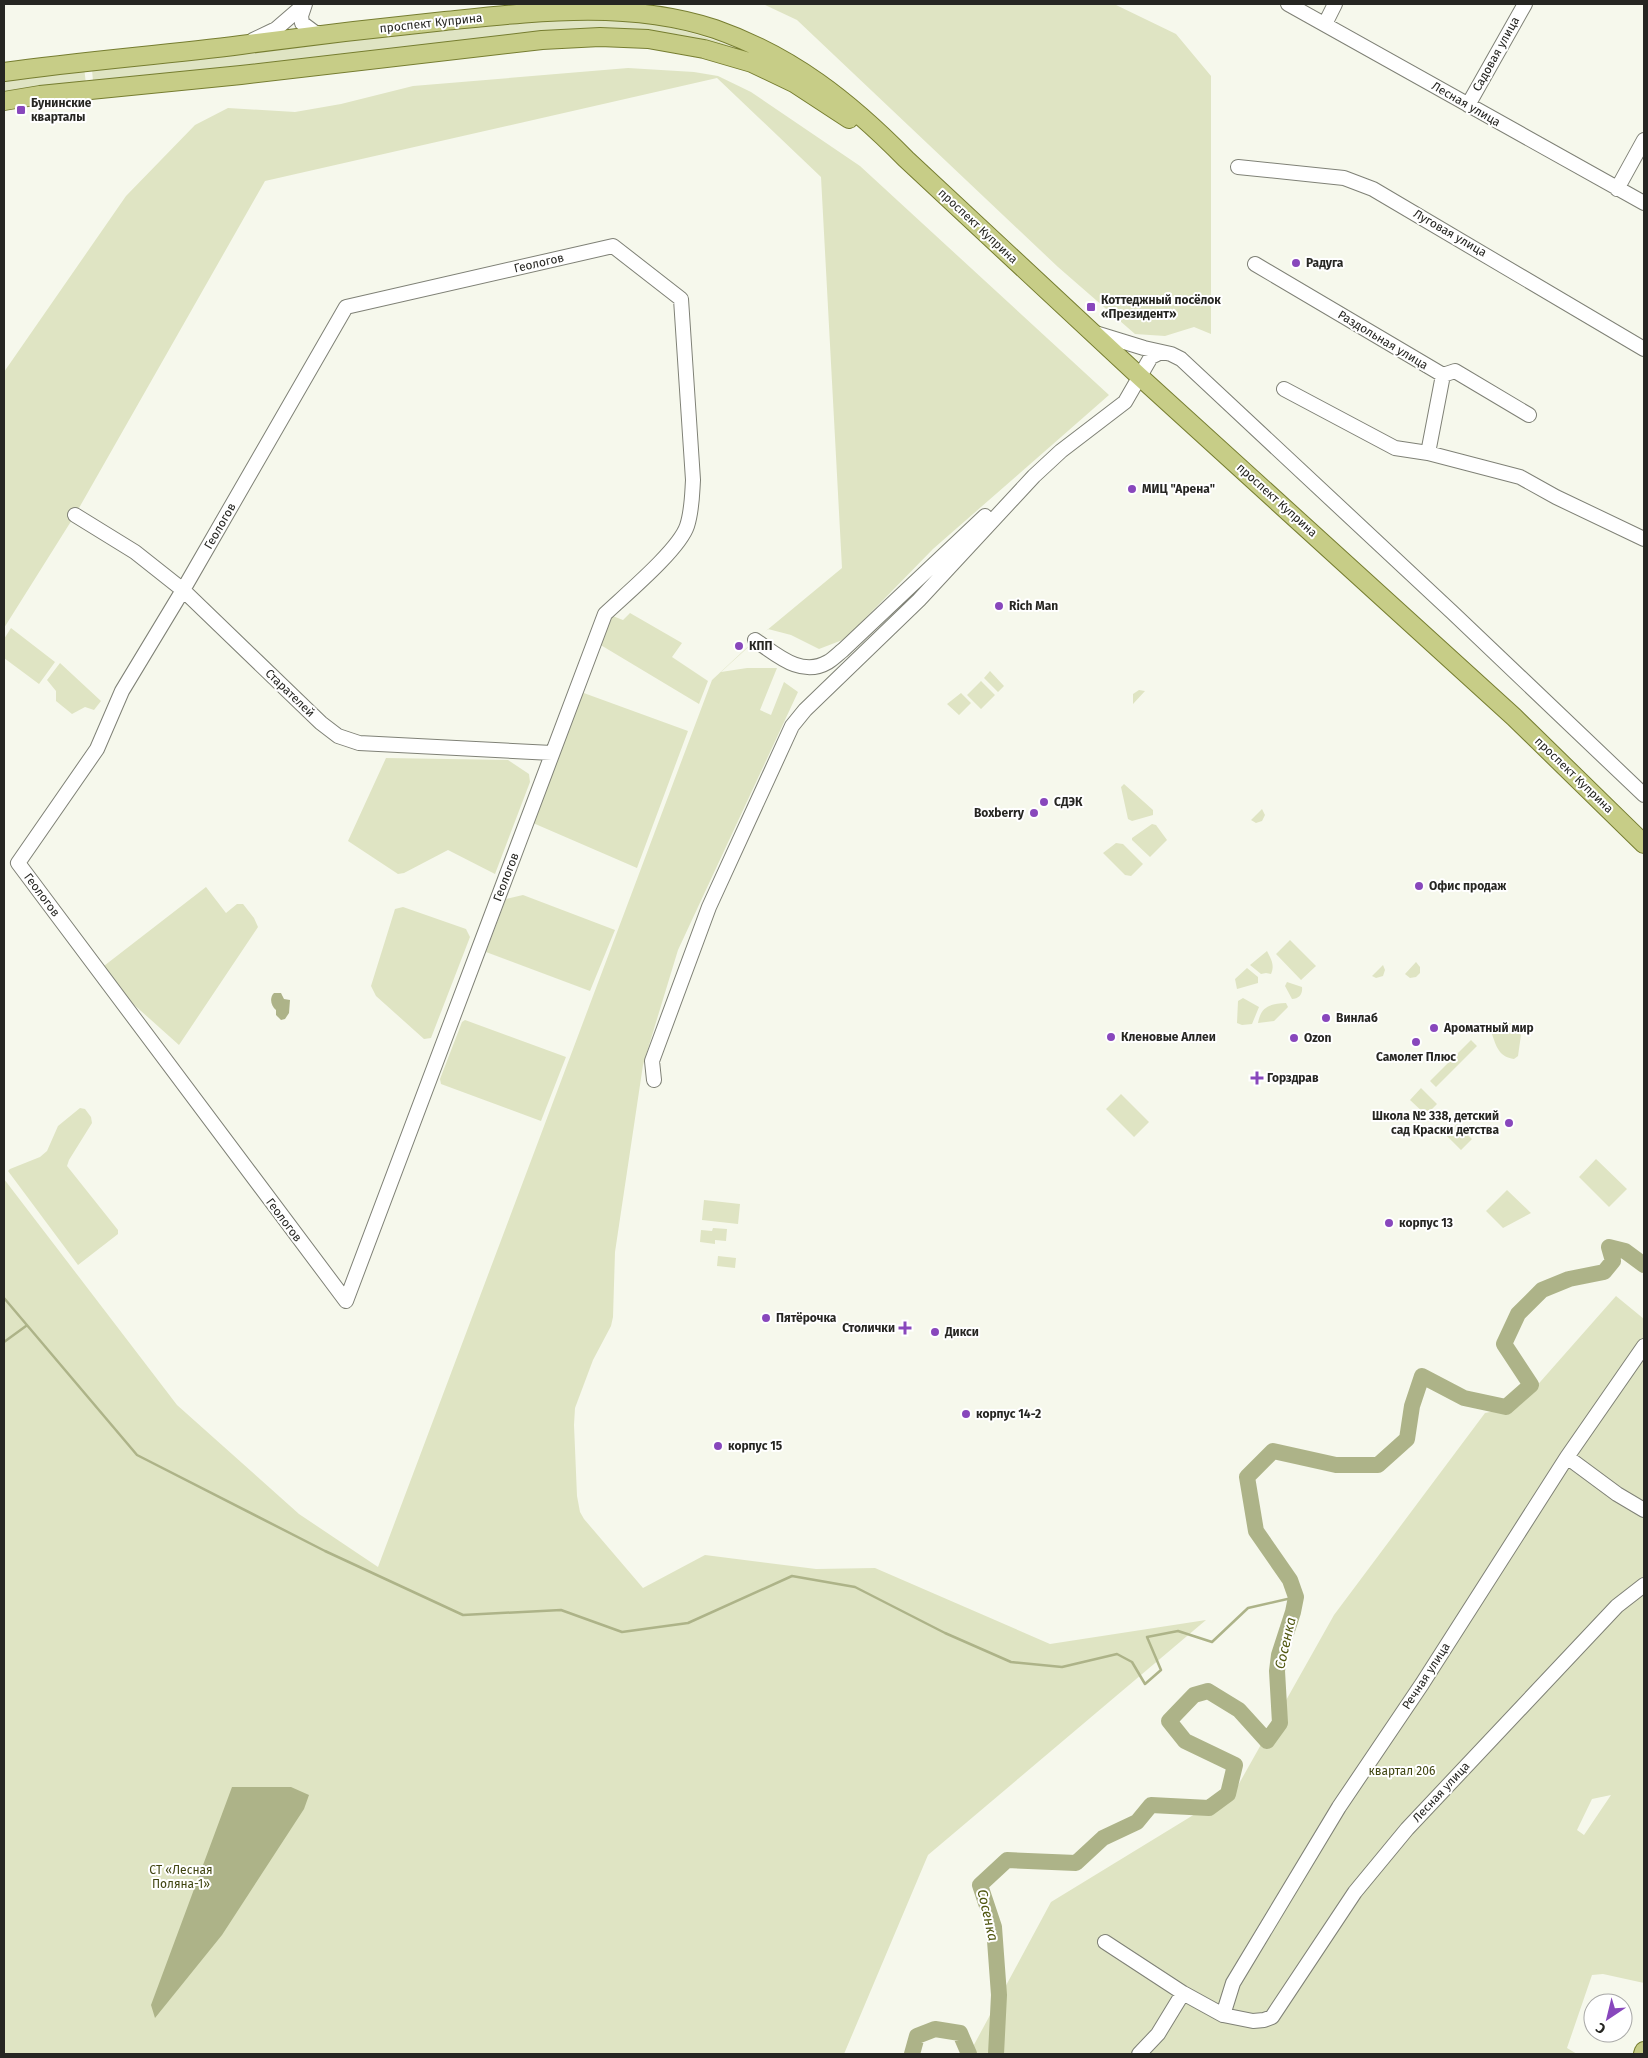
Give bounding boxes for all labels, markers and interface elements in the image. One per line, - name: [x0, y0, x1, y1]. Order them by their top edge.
- street label: проспект Куприна: [379, 11, 483, 35]
- street label: Садовая улица: [1470, 14, 1522, 94]
- street label: Лесная улица: [1429, 79, 1503, 129]
- place label: Бунинские кварталы: [31, 96, 92, 124]
- marker: Бунинские кварталы: [15, 104, 27, 116]
- street label: проспект Куприна: [935, 186, 1021, 266]
- street label: Луговая улица: [1411, 206, 1489, 260]
- street label: Геологов: [513, 250, 566, 276]
- place label: Радуга: [1306, 256, 1344, 270]
- marker: Радуга: [1290, 257, 1302, 269]
- place label: Коттеджный посёлок «Президент»: [1101, 293, 1221, 321]
- marker: Коттеджный посёлок «Президент»: [1085, 301, 1097, 313]
- street label: Раздольная улица: [1336, 308, 1430, 372]
- street label: проспект Куприна: [1234, 460, 1320, 540]
- place label: МИЦ "Арена": [1142, 482, 1215, 496]
- marker: МИЦ "Арена": [1126, 483, 1138, 495]
- street label: Геологов: [201, 500, 239, 552]
- place label: Rich Man: [1009, 599, 1058, 613]
- marker: Rich Man: [993, 600, 1005, 612]
- place label: КПП: [749, 639, 772, 653]
- marker: КПП: [733, 640, 745, 652]
- street label: Старателей: [262, 666, 318, 720]
- street label: проспект Куприна: [1532, 734, 1616, 816]
- place label: СДЭК: [1054, 795, 1083, 809]
- marker: СДЭК: [1038, 796, 1050, 808]
- place label: Boxberry: [974, 806, 1025, 820]
- marker: Boxberry: [1028, 807, 1040, 819]
- street label: Геологов: [490, 851, 522, 903]
- street label: Геологов: [21, 870, 63, 920]
- place label: Офис продаж: [1429, 879, 1507, 893]
- marker: Офис продаж: [1413, 880, 1425, 892]
- place label: Винлаб: [1336, 1011, 1378, 1025]
- marker: Винлаб: [1320, 1012, 1332, 1024]
- place label: Ароматный мир: [1443, 1021, 1534, 1035]
- marker: Ароматный мир: [1428, 1022, 1440, 1034]
- place label: Кленовые Аллеи: [1121, 1030, 1216, 1044]
- marker: Кленовые Аллеи: [1105, 1031, 1117, 1043]
- place label: Ozon: [1304, 1031, 1332, 1045]
- marker: Ozon: [1288, 1032, 1300, 1044]
- marker: Самолет Плюс: [1410, 1036, 1422, 1048]
- place label: Самолет Плюс: [1376, 1050, 1456, 1064]
- place label: Горздрав: [1267, 1071, 1319, 1085]
- marker: Горздрав: [1251, 1072, 1263, 1084]
- place label: Школа № 338, детский сад Краски детства: [1372, 1109, 1499, 1137]
- marker: Школа № 338, детский сад Краски детства: [1503, 1117, 1515, 1129]
- street label: Геологов: [263, 1195, 305, 1245]
- place label: корпус 13: [1399, 1216, 1453, 1230]
- marker: корпус 13: [1383, 1217, 1395, 1229]
- place label: Пятёрочка: [776, 1311, 837, 1325]
- marker: Пятёрочка: [760, 1312, 772, 1324]
- place label: Столички: [842, 1321, 895, 1335]
- marker: Столички: [899, 1322, 911, 1334]
- place label: Дикси: [944, 1325, 979, 1339]
- marker: Дикси: [929, 1326, 941, 1338]
- place label: корпус 14-2: [976, 1407, 1041, 1421]
- marker: корпус 14-2: [960, 1408, 972, 1420]
- place label: корпус 15: [728, 1439, 783, 1453]
- marker: корпус 15: [712, 1440, 724, 1452]
- water label: Сосенка: [1271, 1616, 1300, 1671]
- street label: Речная улица: [1399, 1640, 1453, 1712]
- street label: Лесная улица: [1410, 1759, 1472, 1825]
- park label: квартал 206: [1369, 1764, 1435, 1778]
- park label: СТ «Лесная Поляна-1»: [149, 1863, 213, 1891]
- water label: Сосенка: [973, 1888, 1002, 1943]
- north arrow: [1583, 1993, 1633, 2043]
- text: С: [1593, 2019, 1609, 2038]

